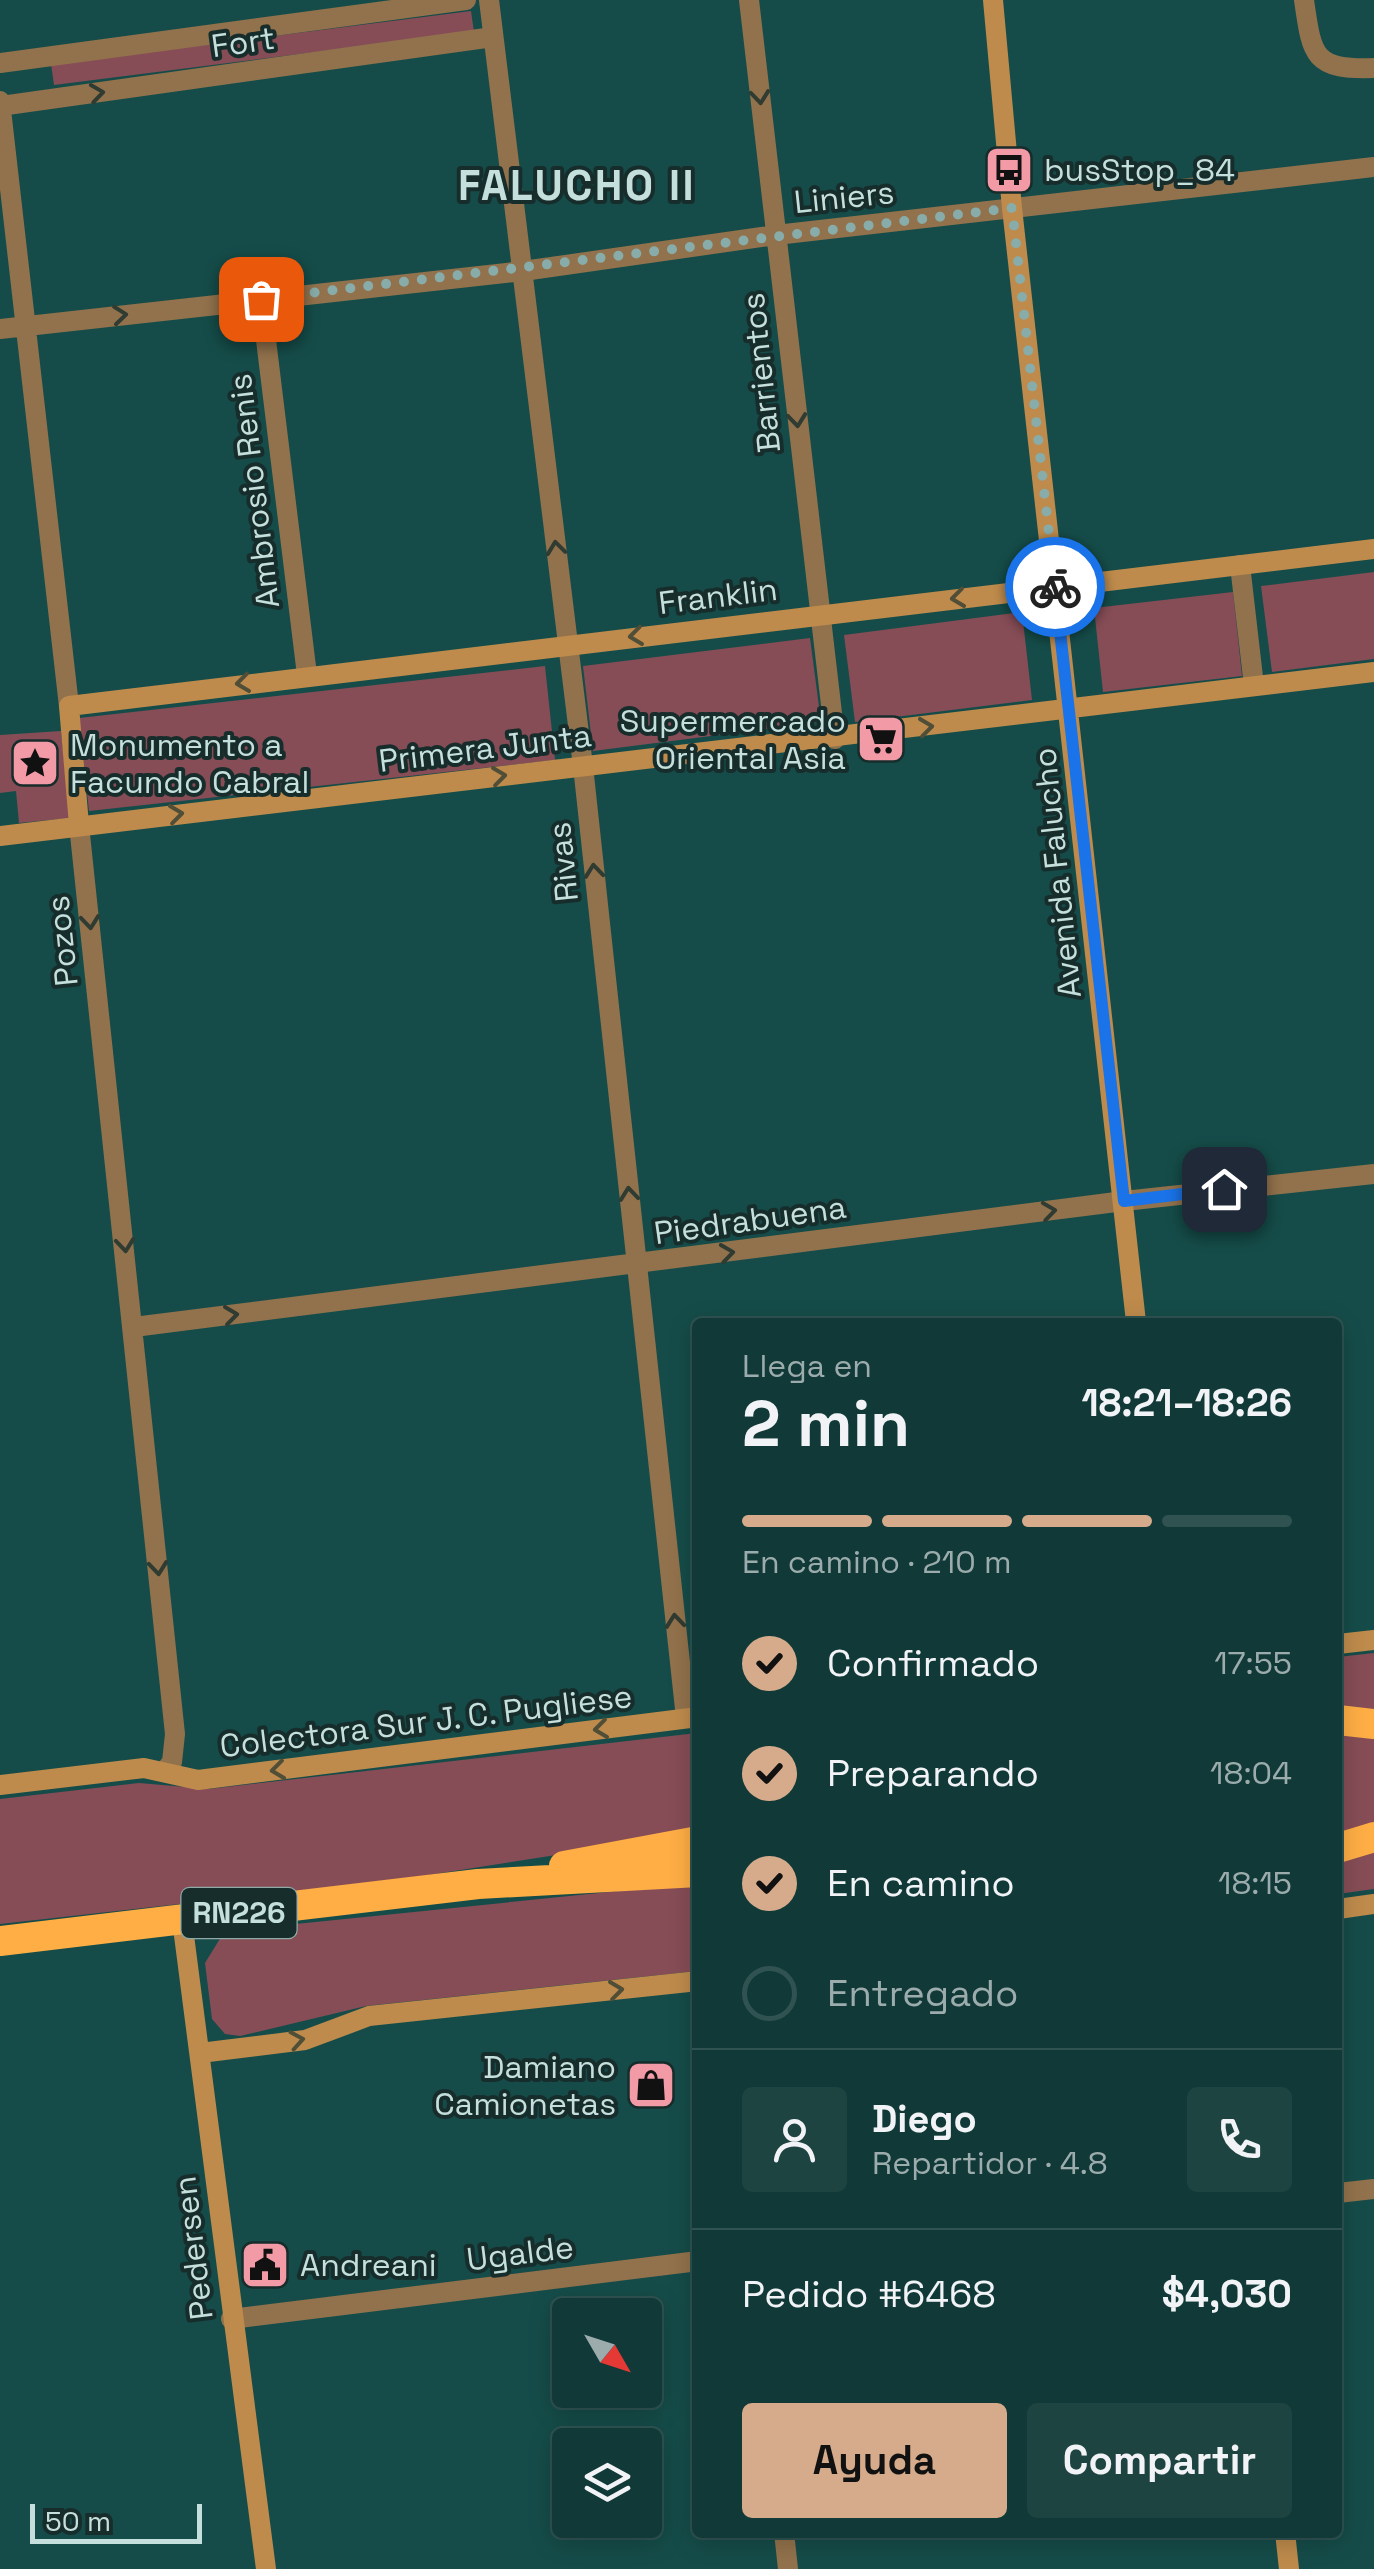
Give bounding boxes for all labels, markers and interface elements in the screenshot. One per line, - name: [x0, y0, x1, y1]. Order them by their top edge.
- street label: Fort: [209, 18, 277, 66]
- one-way arrow: [89, 83, 105, 104]
- one-way arrow: [749, 89, 770, 105]
- bus stop icon: busStop_84: [983, 144, 1035, 196]
- place label: busStop_84: [1044, 150, 1235, 190]
- district label: FALUCHO II: [458, 159, 696, 212]
- street label: Liniers: [792, 172, 896, 222]
- pin: [219, 257, 304, 342]
- icon: bag: [234, 272, 289, 327]
- street label: Barrientos: [733, 291, 789, 455]
- one-way arrow: [113, 305, 129, 326]
- street label: Ambrosio Renis: [220, 372, 288, 610]
- one-way arrow: [786, 412, 807, 428]
- courier: [1005, 537, 1105, 637]
- one-way arrow: [546, 540, 567, 556]
- icon: bike: [1028, 560, 1083, 615]
- street label: Franklin: [656, 569, 780, 623]
- one-way arrow: [950, 587, 966, 608]
- one-way arrow: [627, 625, 643, 646]
- one-way arrow: [235, 672, 252, 693]
- place label: Supermercado Oriental Asia: [620, 701, 846, 778]
- supermarket icon: Supermercado Oriental Asia: [855, 713, 907, 765]
- street label: Primera Junta: [376, 715, 594, 781]
- one-way arrow: [918, 717, 935, 738]
- place label: Monumento a Facundo Cabral: [70, 725, 309, 802]
- place icon: Monumento a Facundo Cabral: [9, 737, 61, 789]
- street label: Avenida Falucho: [1024, 746, 1090, 1000]
- one-way arrow: [492, 766, 508, 787]
- one-way arrow: [169, 804, 185, 825]
- street label: Rivas: [539, 820, 587, 904]
- one-way arrow: [584, 862, 605, 878]
- street label: Pozos: [37, 894, 87, 988]
- one-way arrow: [79, 914, 100, 930]
- pin: [1182, 1147, 1267, 1232]
- icon: home: [1197, 1162, 1252, 1217]
- one-way arrow: [619, 1185, 640, 1201]
- street label: Piedrabuena: [651, 1187, 849, 1253]
- one-way arrow: [1041, 1201, 1058, 1222]
- one-way arrow: [114, 1237, 135, 1253]
- one-way arrow: [720, 1243, 736, 1264]
- one-way arrow: [224, 1305, 240, 1326]
- text: Llega en: [742, 1346, 872, 1386]
- text: 18:21–18:26: [1081, 1379, 1292, 1427]
- text: 2 min: [742, 1382, 910, 1465]
- text: En camino · 210 m: [742, 1542, 1012, 1582]
- one-way arrow: [147, 1561, 169, 1577]
- one-way arrow: [665, 1613, 686, 1629]
- icon: check: [742, 1636, 797, 1691]
- text: Confirmado: [827, 1639, 1039, 1687]
- text: 17:55: [1214, 1643, 1292, 1683]
- street label: Colectora Sur J. C. Pugliese: [217, 1676, 635, 1766]
- one-way arrow: [592, 1718, 608, 1739]
- icon: check: [742, 1746, 797, 1801]
- text: Preparando: [827, 1749, 1039, 1797]
- text: 18:04: [1210, 1753, 1292, 1793]
- one-way arrow: [270, 1759, 286, 1780]
- icon: check: [742, 1856, 797, 1911]
- text: En camino: [827, 1859, 1015, 1907]
- text: 18:15: [1218, 1863, 1292, 1903]
- road number: RN226: [182, 1888, 296, 1938]
- text: Entregado: [827, 1969, 1018, 2017]
- one-way arrow: [608, 1980, 624, 2001]
- one-way arrow: [289, 2030, 305, 2051]
- place label: Damiano Camionetas: [434, 2047, 616, 2124]
- shop icon: Damiano Camionetas: [625, 2059, 677, 2111]
- button: person: [742, 2087, 847, 2192]
- button: phone: [1187, 2087, 1292, 2192]
- text: Diego: [872, 2095, 977, 2143]
- text: Repartidor · 4.8: [872, 2143, 1108, 2183]
- street label: Pedersen: [164, 2174, 222, 2322]
- street label: Ugalde: [464, 2227, 576, 2279]
- public building icon: Andreani: [239, 2239, 291, 2291]
- place label: Andreani: [300, 2245, 437, 2285]
- text: Pedido #6468: [742, 2270, 996, 2318]
- text: $4,030: [1162, 2270, 1292, 2318]
- north arrow: [552, 2298, 662, 2408]
- map controls: [552, 2298, 662, 2538]
- button: Ayuda: [742, 2403, 1007, 2518]
- button: Compartir: [1027, 2403, 1292, 2518]
- button: layers: [552, 2428, 662, 2538]
- scale bar: [30, 2499, 202, 2544]
- text: 50 m: [45, 2503, 111, 2539]

